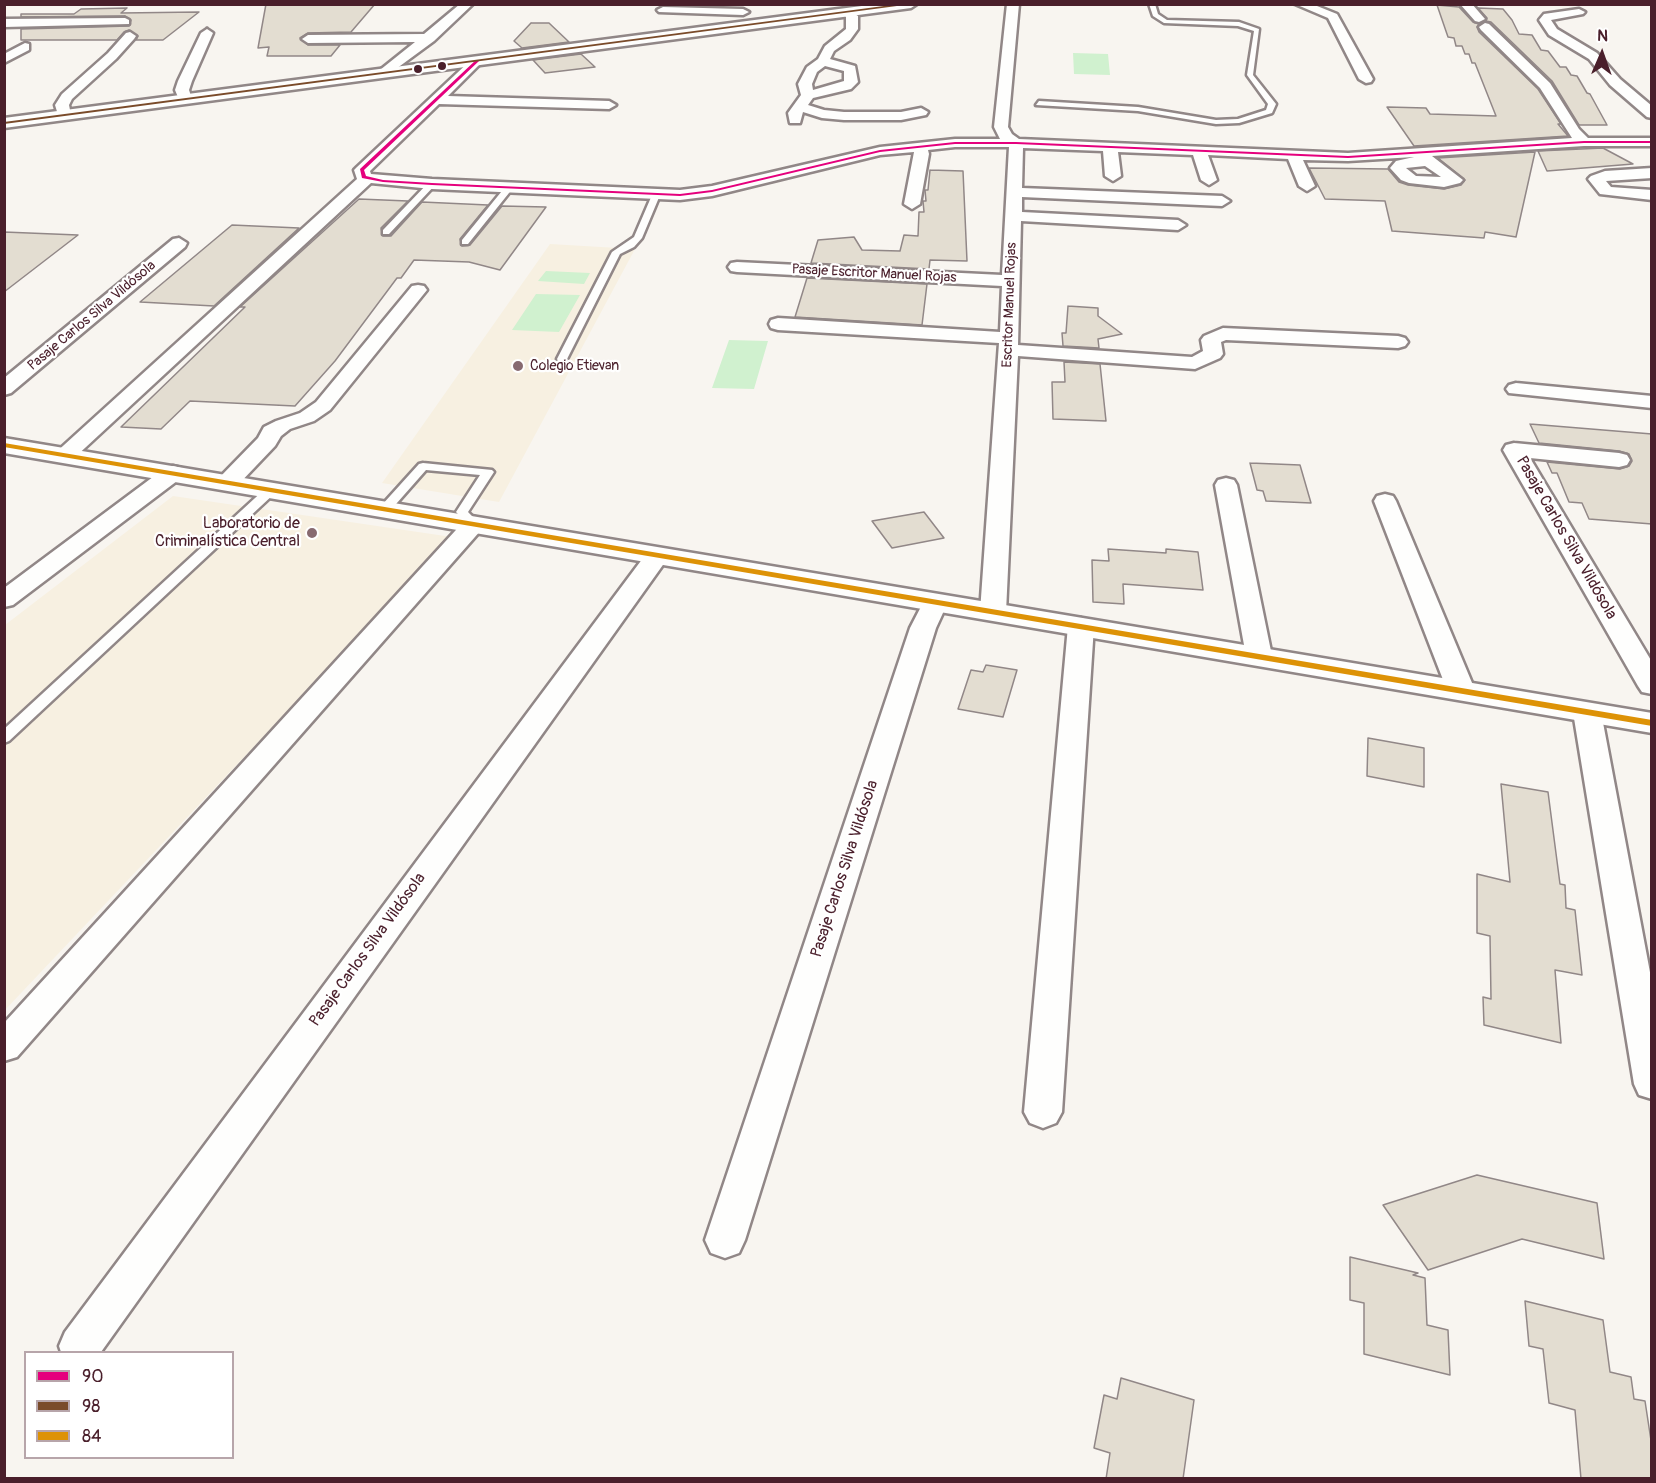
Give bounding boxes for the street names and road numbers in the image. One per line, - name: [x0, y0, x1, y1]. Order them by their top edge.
- street label: Escritor Manuel Rojas: [999, 242, 1021, 368]
- street label: Pasaje Carlos Silva Vildósola: [25, 257, 159, 375]
- street label: Pasaje Escritor Manuel Rojas: [791, 261, 957, 287]
- street label: Pasaje Carlos Silva Vildósola: [1511, 453, 1621, 623]
- street label: Pasaje Carlos Silva Vildósola: [807, 778, 883, 960]
- street label: Pasaje Carlos Silva Vildósola: [306, 869, 430, 1031]

